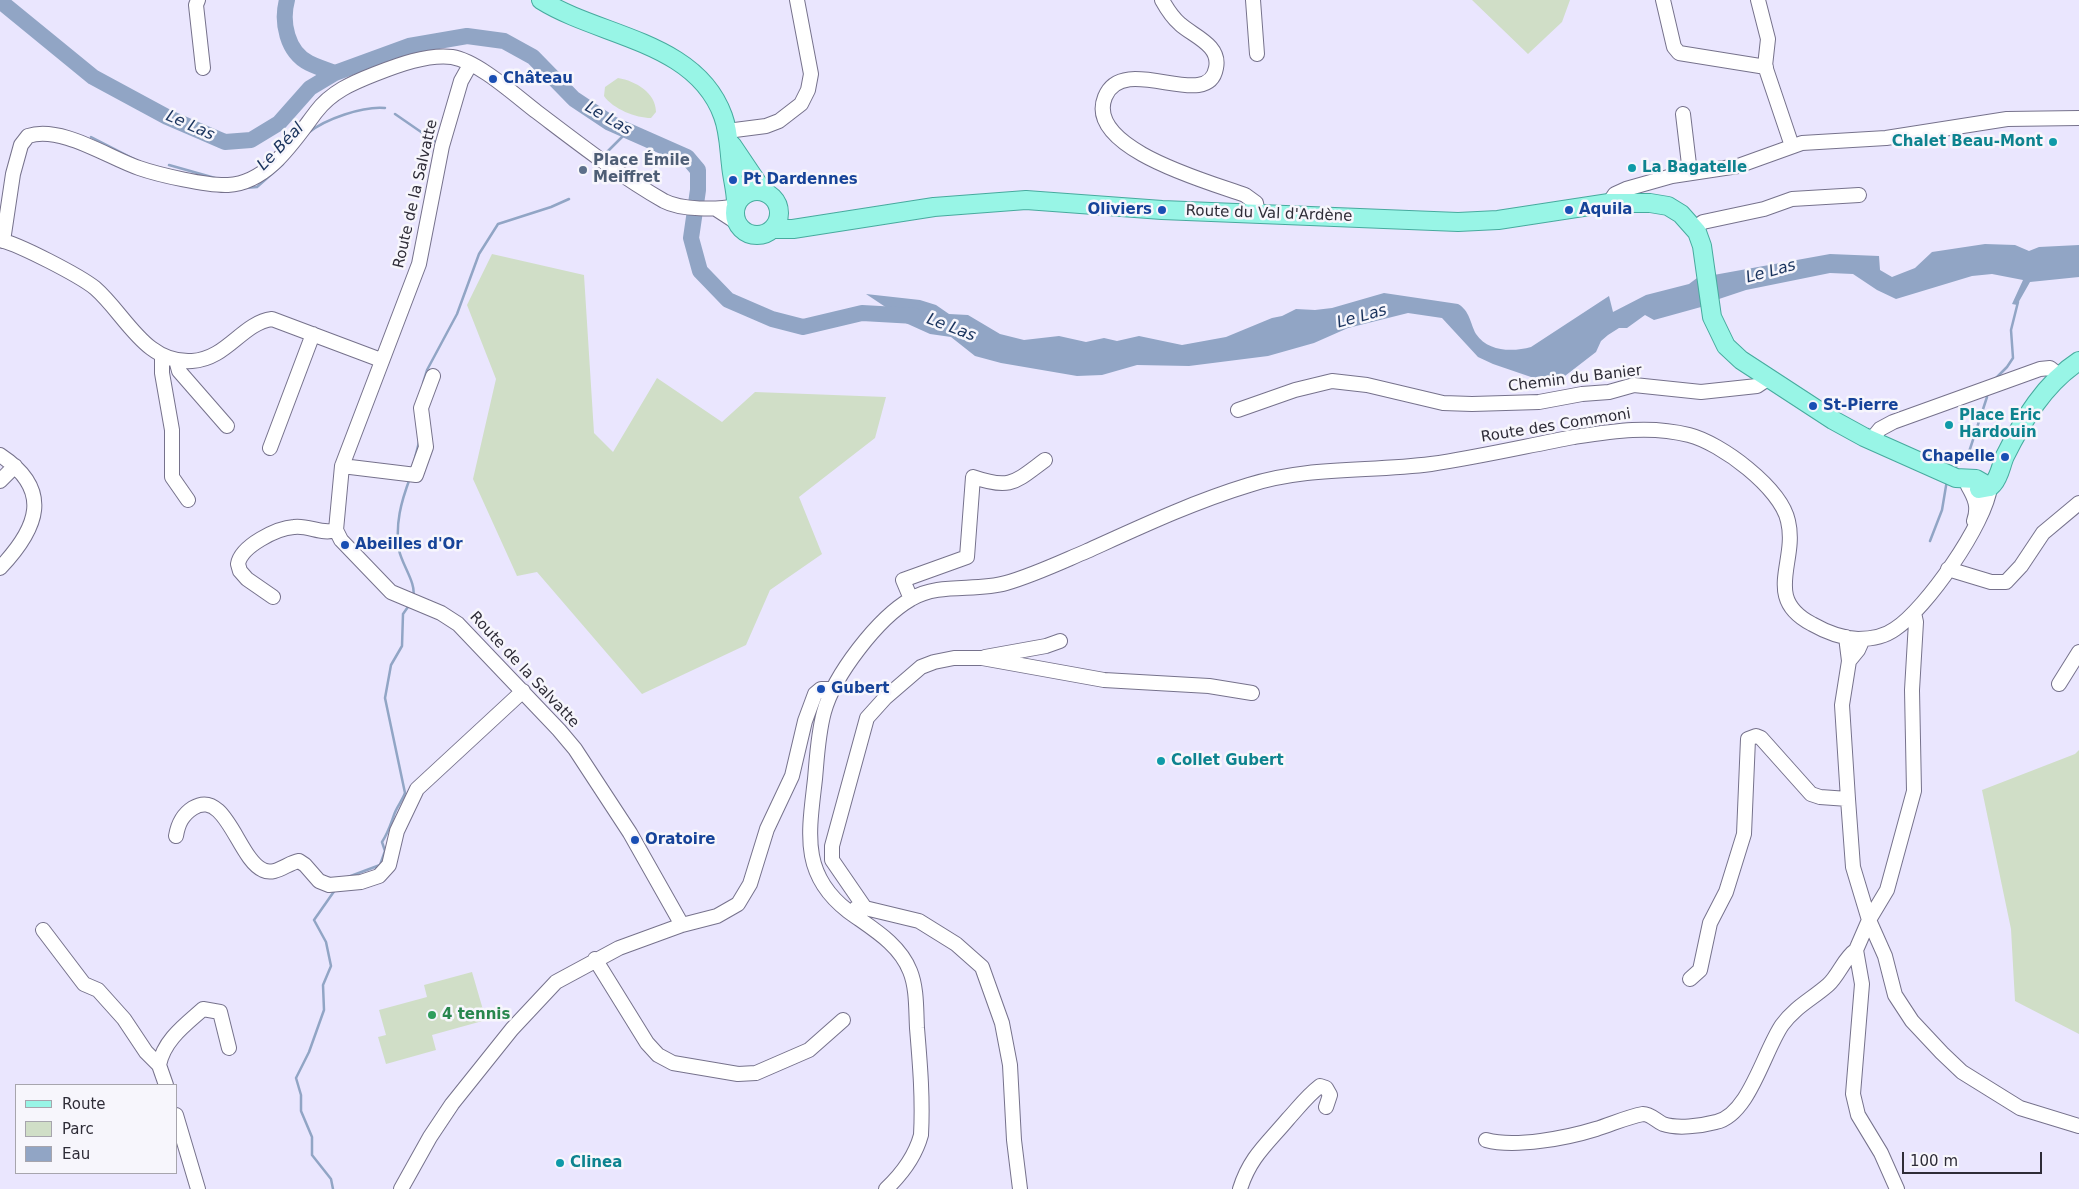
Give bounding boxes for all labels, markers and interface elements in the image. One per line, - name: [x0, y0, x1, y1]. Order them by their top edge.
- place label: Château: [503, 70, 573, 88]
- marker: Château: [487, 73, 499, 85]
- water label: Le Las: [581, 98, 635, 140]
- water label: Le Las: [163, 107, 217, 145]
- street label: Route de la Salvatte: [390, 118, 442, 270]
- water label: Le Béal: [254, 119, 308, 175]
- place label: Chalet Beau-Mont: [1892, 133, 2043, 151]
- marker: Chalet Beau-Mont: [2047, 136, 2059, 148]
- place label: Place Émile Meiffret: [593, 152, 690, 187]
- place label: La Bagatelle: [1642, 159, 1747, 177]
- marker: La Bagatelle: [1626, 162, 1638, 174]
- marker: Place Émile Meiffret: [577, 164, 589, 176]
- place label: Pt Dardennes: [743, 171, 858, 189]
- marker: Pt Dardennes: [727, 174, 739, 186]
- place label: Oliviers: [1088, 201, 1152, 219]
- place label: Aquila: [1579, 201, 1632, 219]
- street label: Route du Val d'Ardène: [1185, 202, 1353, 226]
- marker: Oliviers: [1156, 204, 1168, 216]
- marker: Aquila: [1563, 204, 1575, 216]
- water label: Le Las: [1744, 256, 1798, 288]
- water label: Le Las: [1335, 301, 1389, 333]
- water label: Le Las: [924, 310, 978, 346]
- street label: Chemin du Banier: [1507, 362, 1643, 396]
- place label: St-Pierre: [1823, 397, 1898, 415]
- marker: St-Pierre: [1807, 400, 1819, 412]
- street label: Route des Commoni: [1480, 405, 1632, 447]
- place label: Place Eric Hardouin: [1959, 407, 2041, 442]
- marker: Place Eric Hardouin: [1943, 419, 1955, 431]
- place label: Chapelle: [1922, 448, 1995, 466]
- marker: Chapelle: [1999, 451, 2011, 463]
- place label: Abeilles d'Or: [355, 536, 463, 554]
- marker: Abeilles d'Or: [339, 539, 351, 551]
- street label: Route de la Salvatte: [466, 608, 582, 732]
- place label: Gubert: [831, 680, 889, 698]
- marker: Gubert: [815, 683, 827, 695]
- place label: Collet Gubert: [1171, 752, 1284, 770]
- marker: Collet Gubert: [1155, 755, 1167, 767]
- place label: Oratoire: [645, 831, 715, 849]
- marker: Oratoire: [629, 834, 641, 846]
- place label: 4 tennis: [442, 1006, 510, 1024]
- marker: 4 tennis: [426, 1009, 438, 1021]
- legend: [15, 1084, 178, 1174]
- text: Route: [62, 1095, 106, 1113]
- text: Parc: [62, 1120, 94, 1138]
- scale bar: [1904, 1142, 2044, 1174]
- text: Eau: [62, 1145, 90, 1163]
- text: 100 m: [1910, 1152, 1958, 1170]
- place label: Clinea: [570, 1154, 622, 1172]
- marker: Clinea: [554, 1157, 566, 1169]

